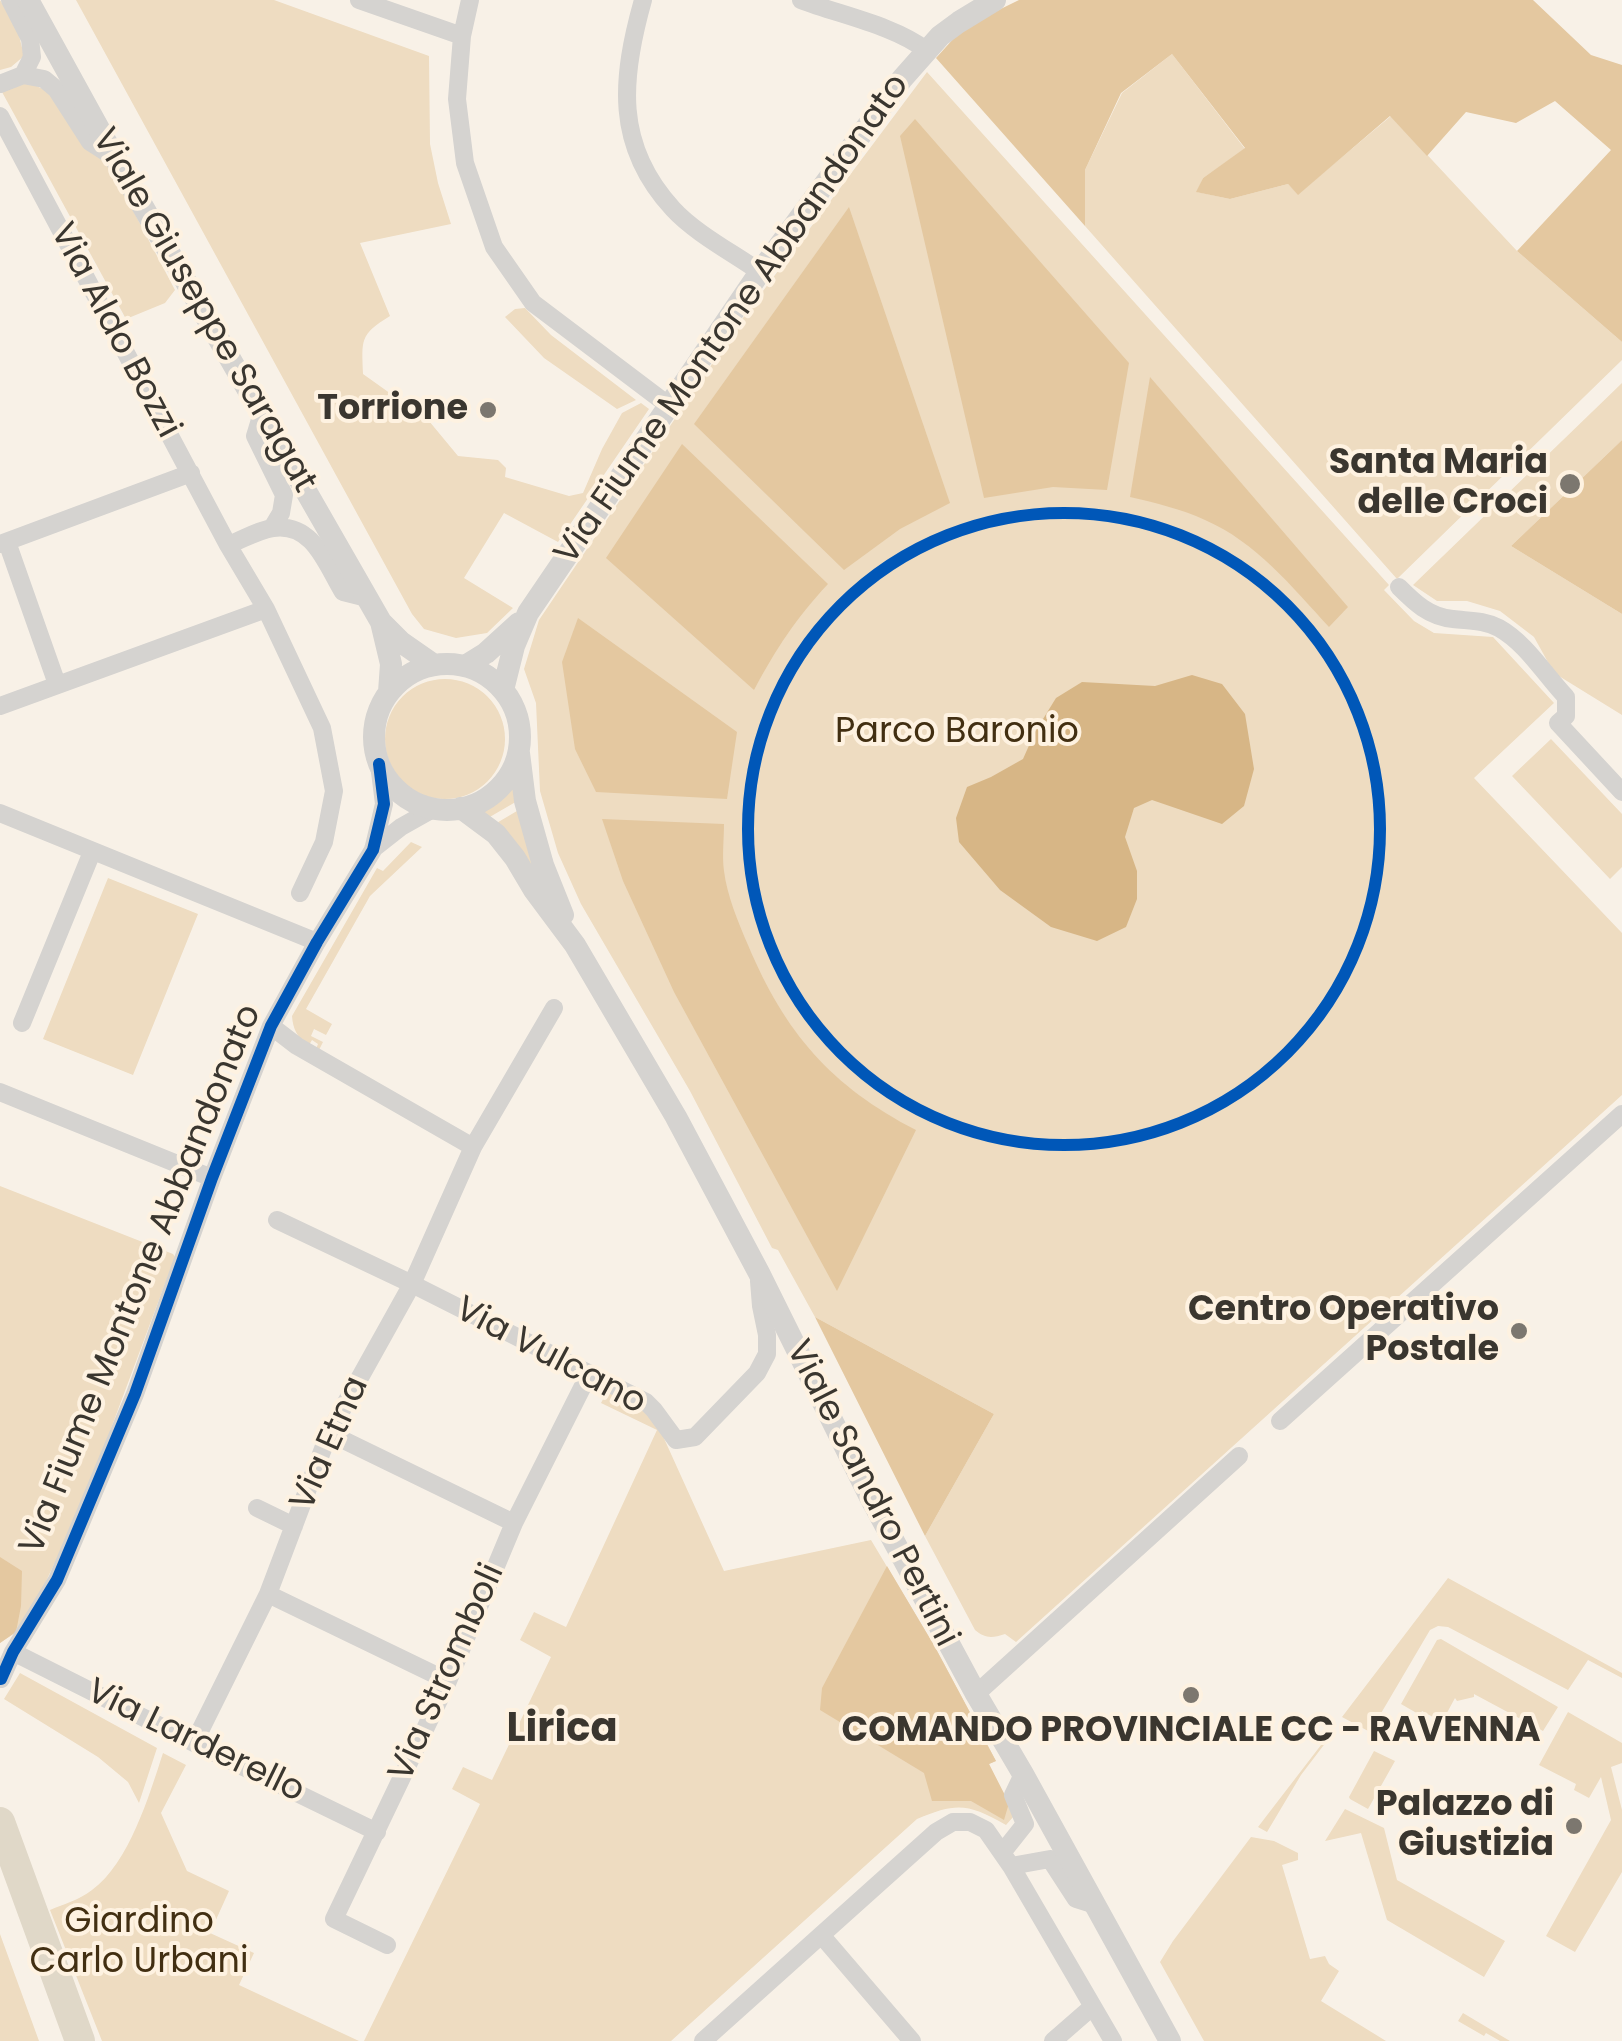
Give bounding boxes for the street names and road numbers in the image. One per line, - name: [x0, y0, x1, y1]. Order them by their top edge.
- street label: Via Fiume Montone Abbandonato: [547, 67, 919, 573]
- street label: Viale Giuseppe Saragat: [82, 122, 324, 500]
- street label: Via Aldo Bozzi: [40, 216, 188, 446]
- street label: Via Fiume Montone Abbandonato: [12, 999, 272, 1561]
- street label: Via Vulcano: [448, 1289, 652, 1425]
- street label: Viale Sandro Pertini: [776, 1334, 966, 1654]
- street label: Via Etna: [283, 1371, 379, 1517]
- street label: Via Stromboli: [381, 1558, 515, 1788]
- street label: Via Larderello: [79, 1671, 311, 1813]

